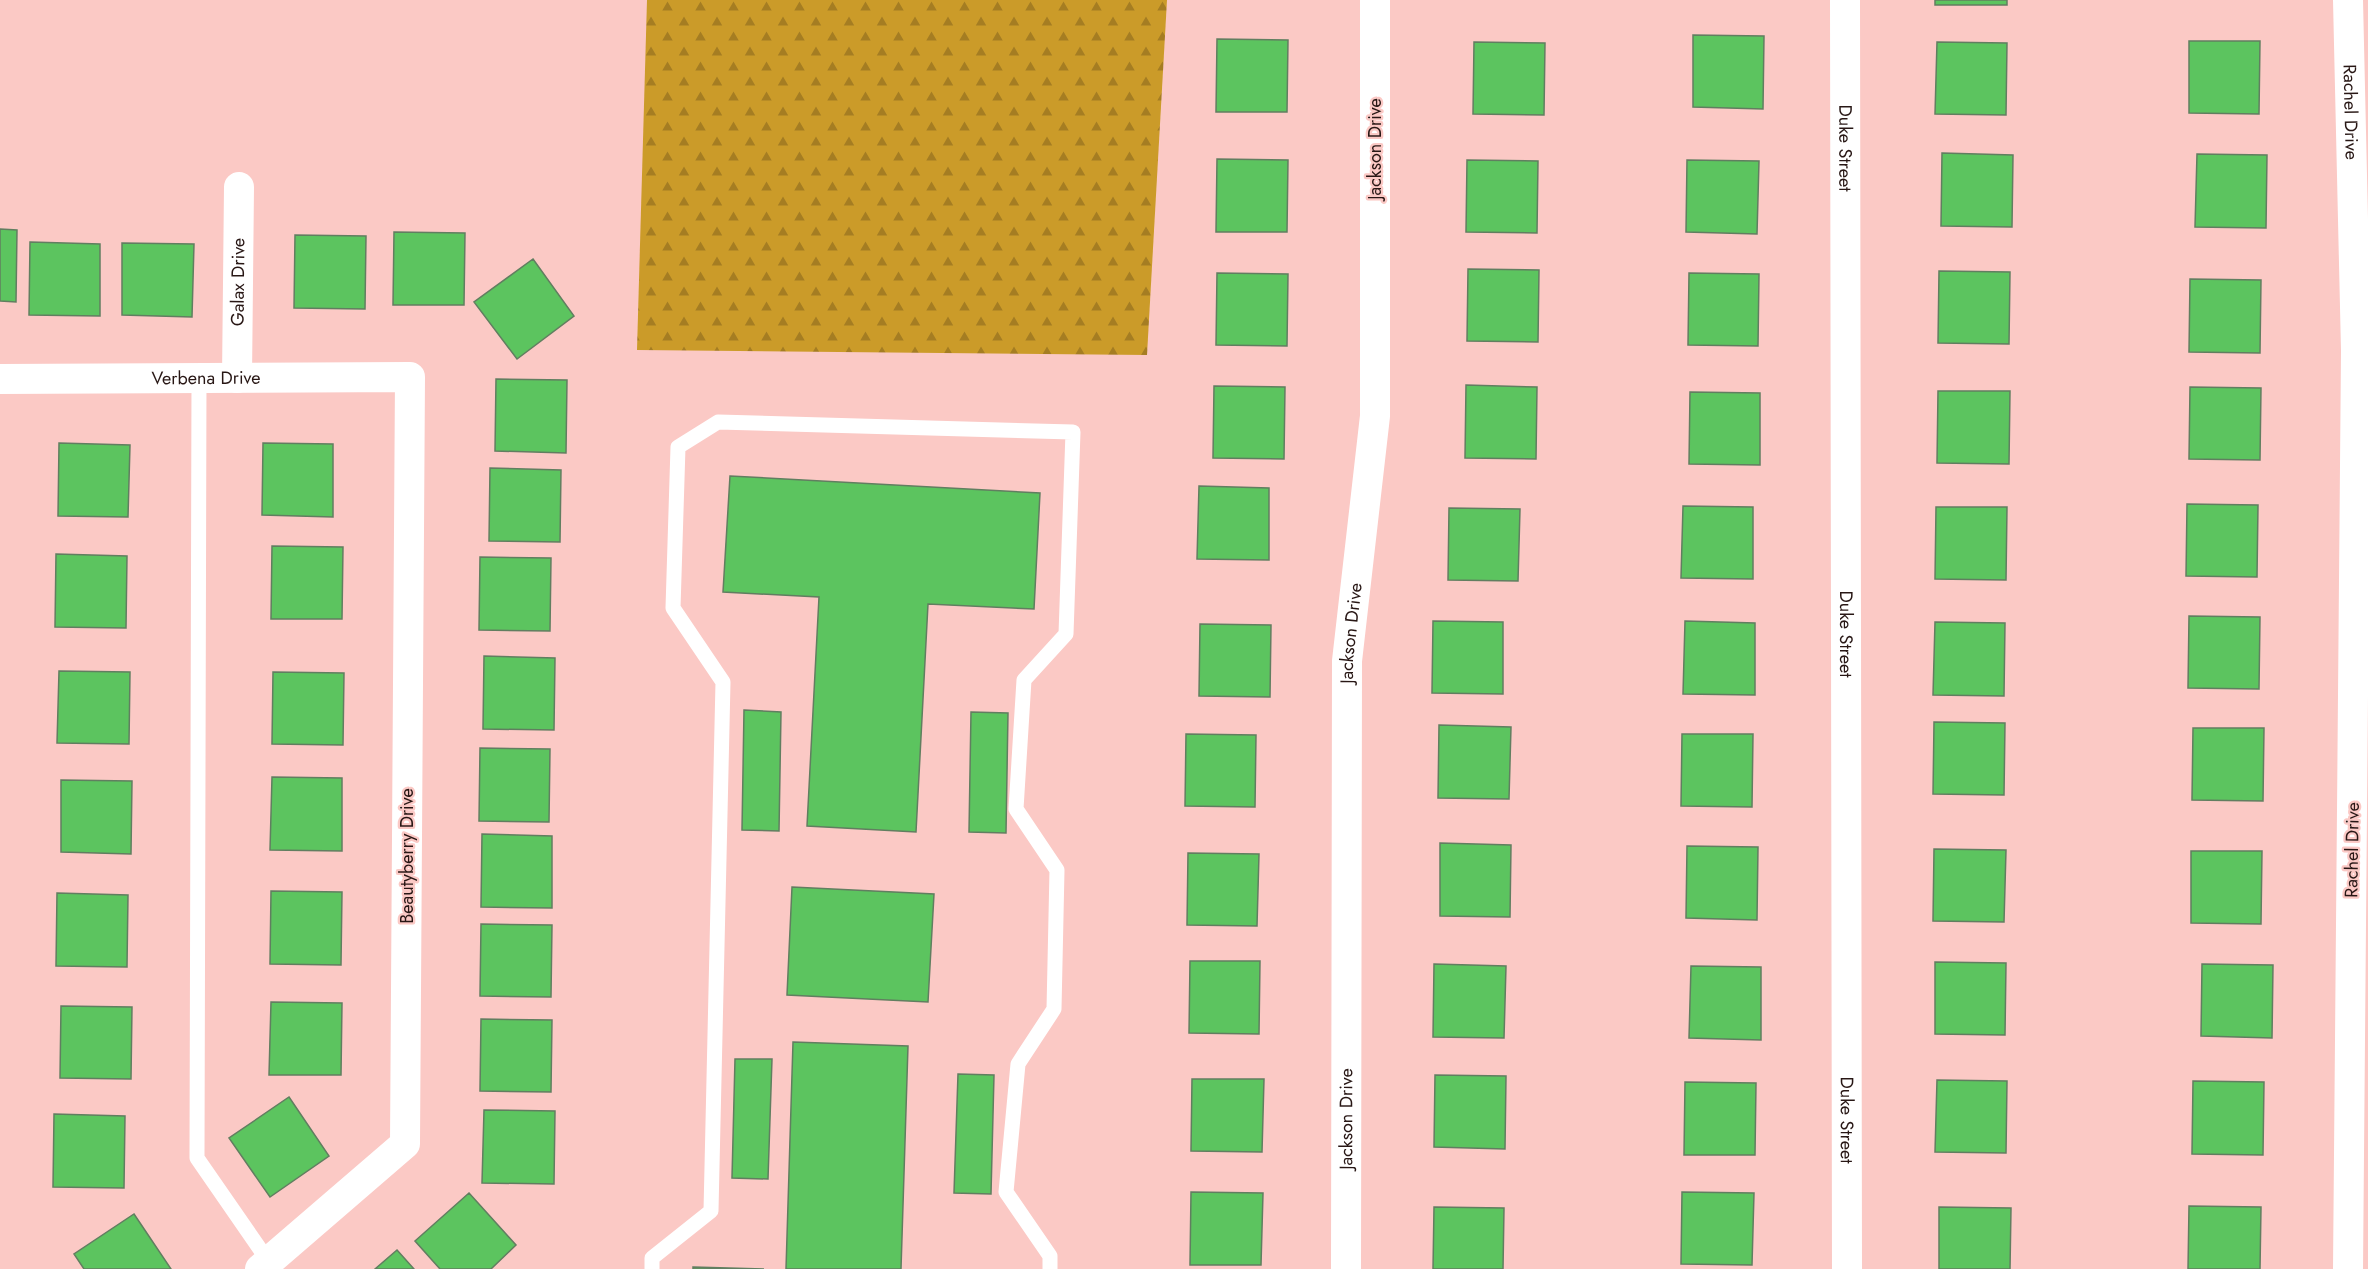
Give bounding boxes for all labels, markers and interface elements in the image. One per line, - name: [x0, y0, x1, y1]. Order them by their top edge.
- street label: Rachel Drive: [2336, 64, 2365, 160]
- street label: Jackson Drive: [1362, 98, 1388, 202]
- street label: Duke Street: [1832, 104, 1858, 192]
- street label: Galax Drive: [225, 238, 251, 326]
- street label: Verbena Drive: [151, 365, 261, 391]
- street label: Jackson Drive: [1334, 581, 1369, 686]
- street label: Duke Street: [1833, 590, 1859, 678]
- street label: Beautyberry Drive: [394, 788, 420, 924]
- street label: Rachel Drive: [2338, 802, 2366, 898]
- street label: Jackson Drive: [1333, 1068, 1359, 1172]
- street label: Duke Street: [1834, 1076, 1860, 1164]

